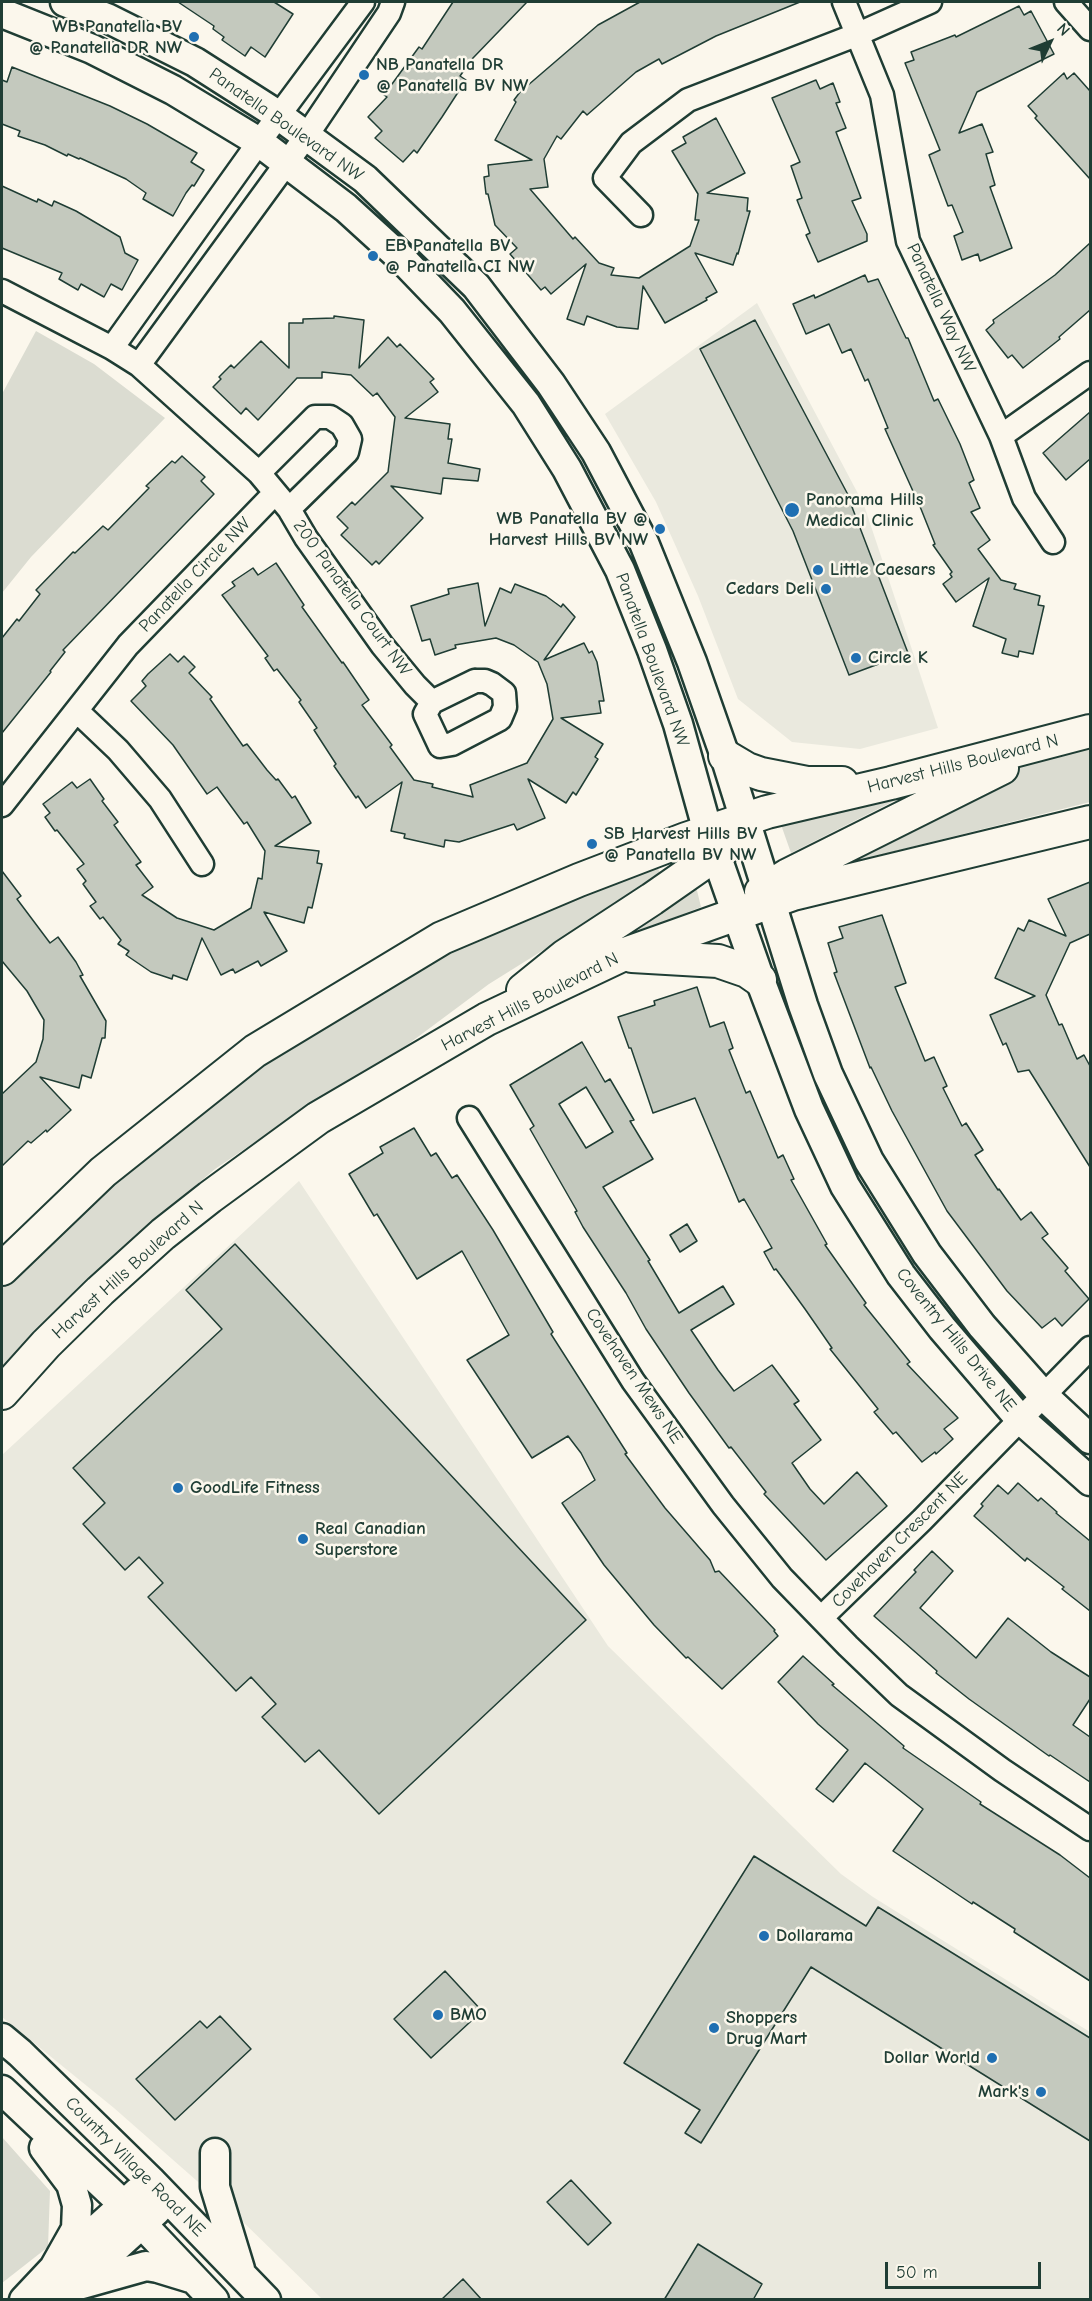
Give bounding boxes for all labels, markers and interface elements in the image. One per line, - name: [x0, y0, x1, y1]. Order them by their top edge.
- north arrow: [1020, 12, 1080, 72]
- place label: WB Panatella BV @ Panatella DR NW: [29, 16, 182, 58]
- text: N: [1053, 20, 1073, 40]
- marker: WB Panatella BV @ Panatella DR NW: [187, 30, 201, 44]
- place label: NB Panatella DR @ Panatella BV NW: [376, 54, 528, 97]
- street label: Panatella Boulevard NW: [205, 64, 367, 186]
- marker: NB Panatella DR @ Panatella BV NW: [357, 68, 371, 82]
- place label: EB Panatella BV @ Panatella CI NW: [385, 235, 535, 278]
- street label: Panatella Way NW: [902, 240, 980, 376]
- marker: EB Panatella BV @ Panatella CI NW: [366, 249, 380, 263]
- place label: Panorama Hills Medical Clinic: [806, 489, 923, 532]
- marker: Panorama Hills Medical Clinic: [783, 501, 801, 519]
- place label: WB Panatella BV @ Harvest Hills BV NW: [489, 508, 648, 550]
- street label: Panatella Circle NW: [135, 513, 255, 637]
- street label: 200 Panatella Court NW: [288, 516, 416, 680]
- marker: WB Panatella BV @ Harvest Hills BV NW: [653, 522, 667, 536]
- place label: Little Caesars: [830, 559, 935, 581]
- marker: Little Caesars: [811, 563, 825, 577]
- street label: Panatella Boulevard NW: [610, 570, 694, 750]
- place label: Cedars Deli: [726, 578, 814, 600]
- marker: Cedars Deli: [819, 582, 833, 596]
- place label: Circle K: [868, 647, 928, 669]
- marker: Circle K: [849, 651, 863, 665]
- street label: Harvest Hills Boulevard N: [865, 730, 1061, 798]
- place label: SB Harvest Hills BV @ Panatella BV NW: [604, 823, 757, 866]
- marker: SB Harvest Hills BV @ Panatella BV NW: [585, 837, 599, 851]
- street label: Harvest Hills Boulevard N: [438, 948, 622, 1056]
- street label: Harvest Hills Boulevard N: [48, 1196, 208, 1344]
- street label: Coventry Hills Drive NE: [891, 1264, 1021, 1416]
- street label: Covehaven Mews NE: [581, 1304, 687, 1448]
- street label: Covehaven Crescent NE: [828, 1468, 972, 1612]
- place label: GoodLife Fitness: [190, 1477, 320, 1499]
- marker: GoodLife Fitness: [171, 1481, 185, 1495]
- place label: Real Canadian Superstore: [315, 1518, 426, 1561]
- marker: Real Canadian Superstore: [296, 1532, 310, 1546]
- place label: Dollarama: [776, 1925, 853, 1947]
- marker: Dollarama: [757, 1929, 771, 1943]
- place label: BMO: [450, 2004, 487, 2026]
- place label: Shoppers Drug Mart: [726, 2007, 807, 2050]
- marker: BMO: [431, 2008, 445, 2022]
- marker: Shoppers Drug Mart: [707, 2021, 721, 2035]
- place label: Dollar World: [883, 2047, 980, 2069]
- marker: Dollar World: [985, 2051, 999, 2065]
- place label: Mark's: [978, 2081, 1029, 2103]
- marker: Mark's: [1034, 2085, 1048, 2099]
- street label: Country Village Road NE: [60, 2092, 210, 2242]
- scale bar: [888, 2250, 1044, 2288]
- text: 50 m: [896, 2262, 938, 2283]

